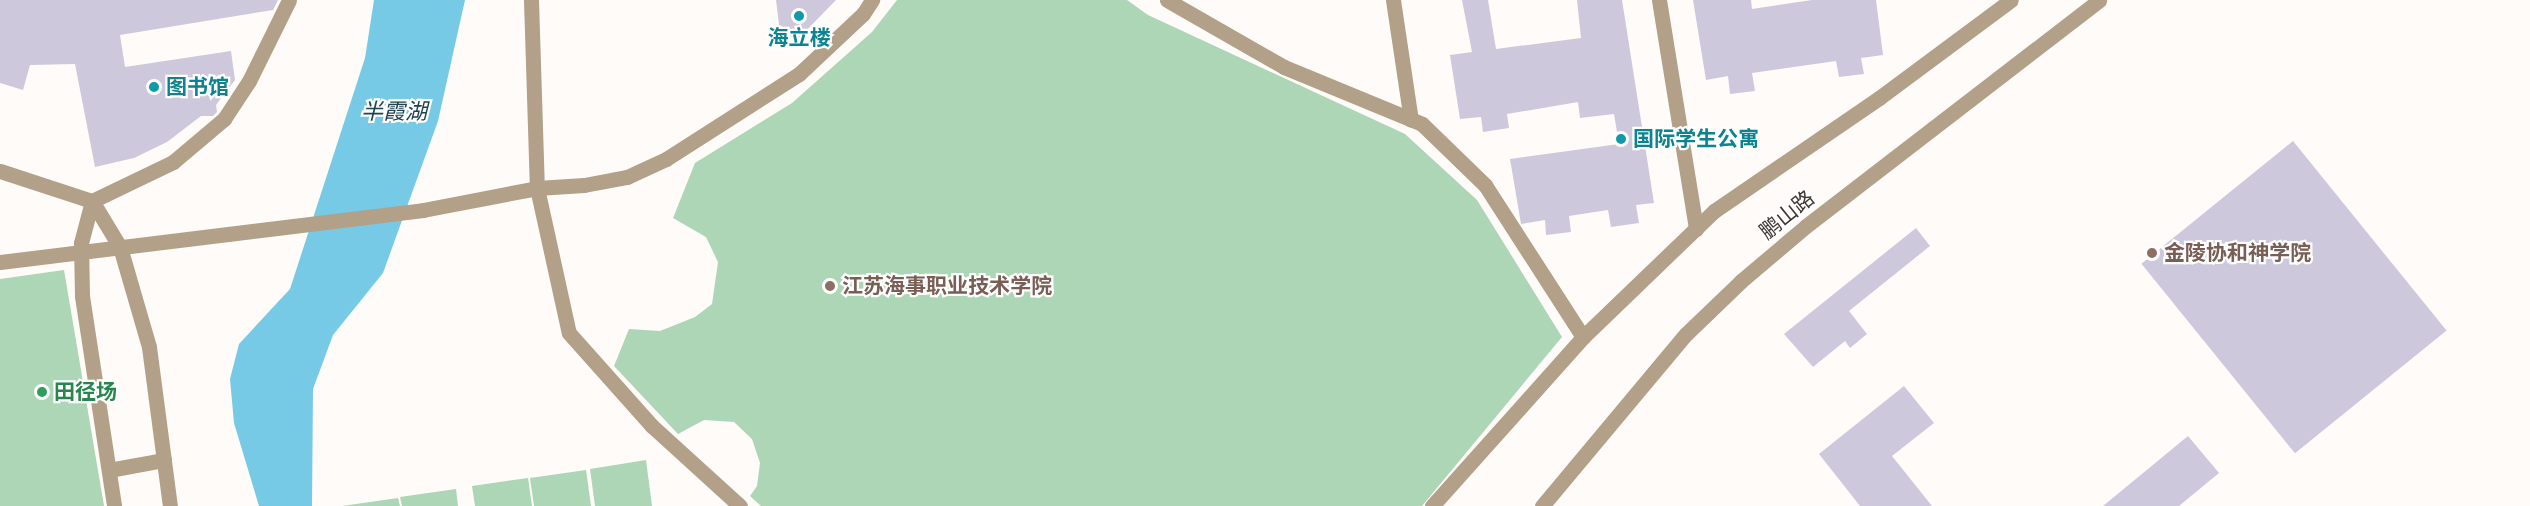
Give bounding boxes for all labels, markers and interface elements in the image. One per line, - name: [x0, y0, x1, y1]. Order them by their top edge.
- marker: 海立楼: [792, 9, 806, 23]
- place label: 海立楼: [768, 25, 830, 51]
- place label: 图书馆: [166, 74, 229, 100]
- marker: 图书馆: [147, 80, 161, 94]
- water label: 半霞湖: [361, 99, 427, 125]
- place label: 国际学生公寓: [1633, 126, 1759, 152]
- marker: 国际学生公寓: [1614, 132, 1628, 146]
- street label: 鹏山路: [1755, 185, 1819, 245]
- place label: 金陵协和神学院: [2164, 240, 2311, 266]
- marker: 金陵协和神学院: [2145, 246, 2159, 260]
- place label: 江苏海事职业技术学院: [842, 273, 1052, 299]
- marker: 江苏海事职业技术学院: [823, 279, 837, 293]
- place label: 田径场: [54, 379, 117, 405]
- marker: 田径场: [35, 385, 49, 399]

